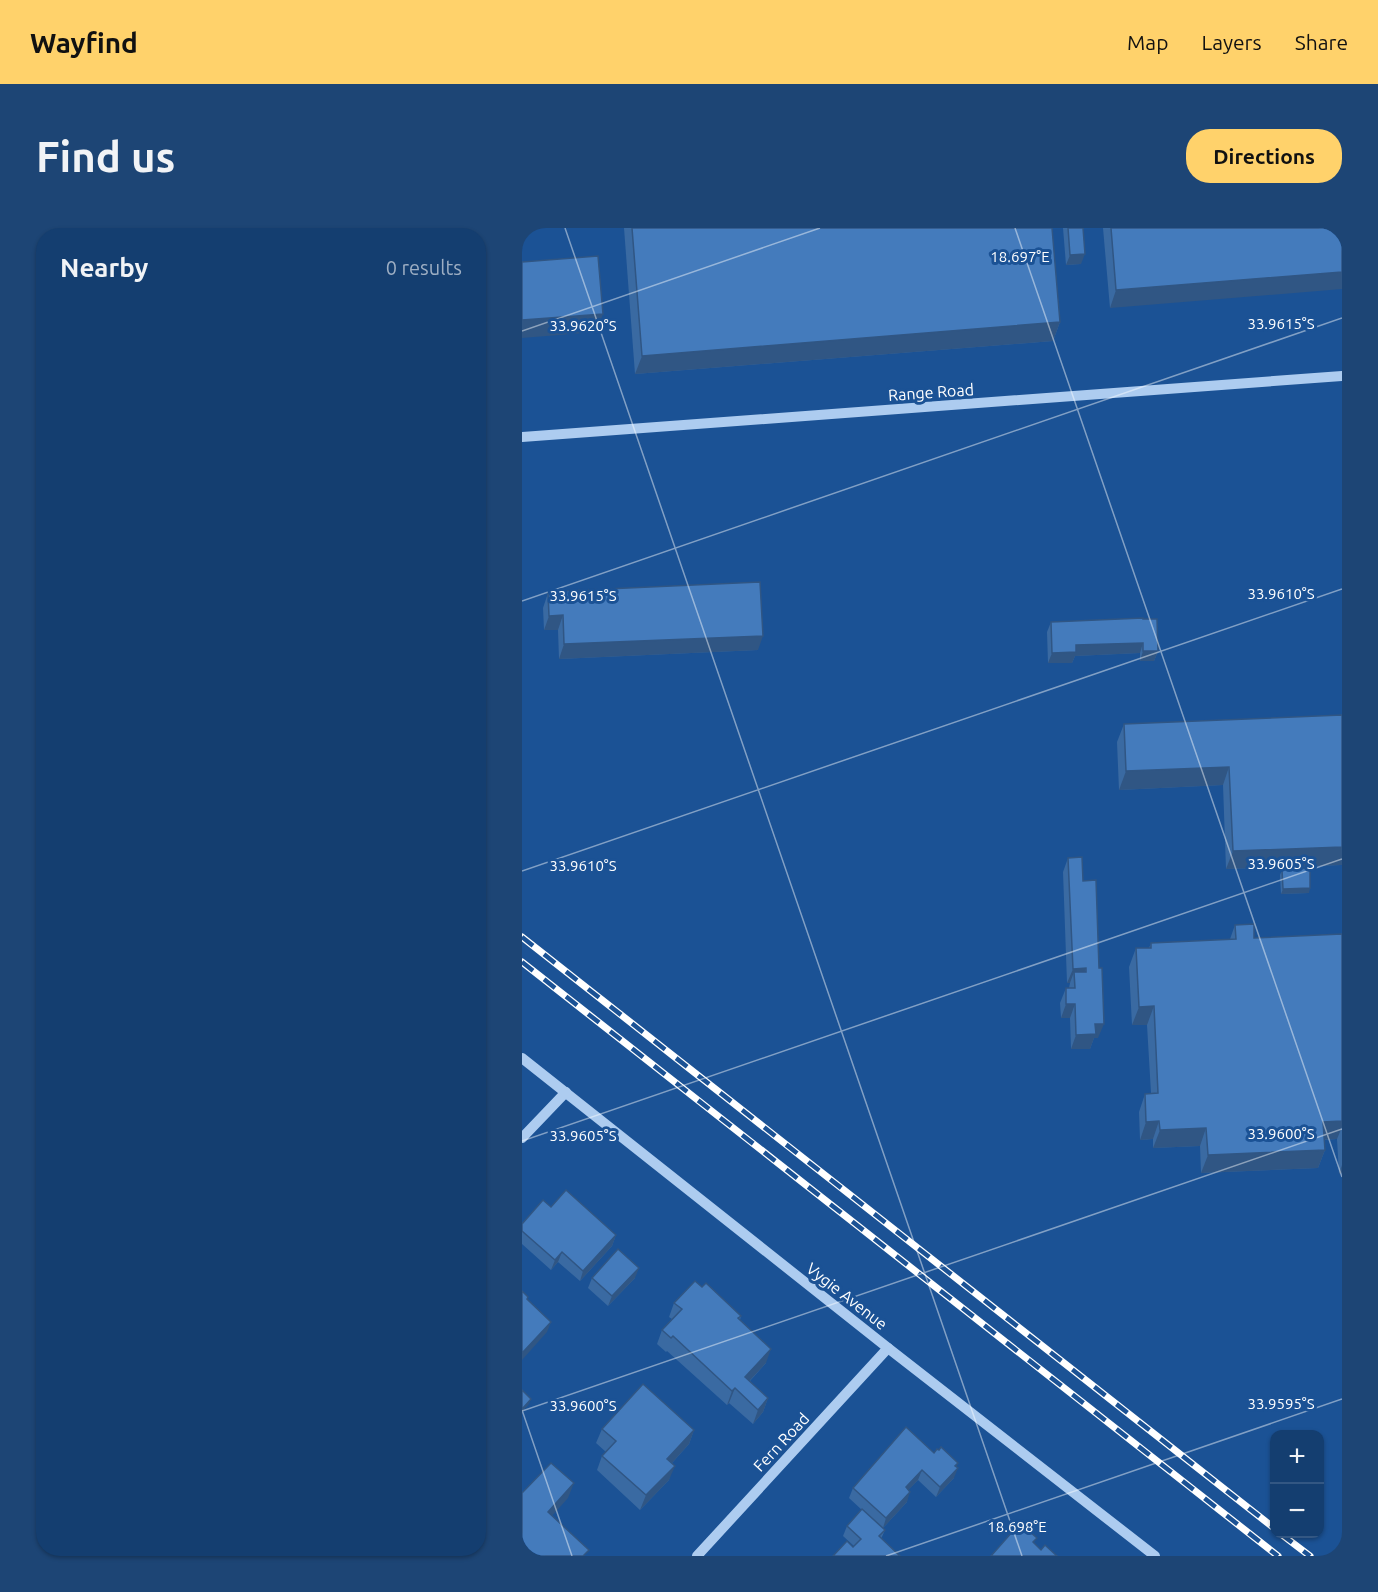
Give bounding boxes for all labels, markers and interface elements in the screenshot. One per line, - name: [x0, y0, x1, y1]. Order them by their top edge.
- text: Wayfind: [30, 27, 138, 58]
- text: Map: [1127, 30, 1168, 54]
- text: Layers: [1201, 30, 1262, 54]
- text: Share: [1295, 30, 1348, 54]
- button: Directions: [1186, 129, 1342, 183]
- text: Find us: [36, 133, 175, 180]
- text: 18.697°E: [990, 248, 1050, 265]
- text: Nearby: [60, 253, 148, 282]
- text: 0 results: [386, 256, 462, 279]
- text: 33.9615°S: [1247, 315, 1315, 332]
- text: 33.9620°S: [549, 317, 617, 334]
- street label: Range Road: [888, 380, 974, 404]
- text: 33.9610°S: [1247, 585, 1315, 602]
- text: 33.9615°S: [549, 587, 617, 604]
- text: 33.9605°S: [1247, 855, 1315, 872]
- text: 33.9610°S: [549, 857, 617, 874]
- text: 33.9600°S: [1247, 1125, 1315, 1142]
- text: 33.9605°S: [549, 1127, 617, 1144]
- street label: Vygie Avenue: [803, 1259, 891, 1333]
- text: 33.9595°S: [1247, 1395, 1315, 1412]
- text: 33.9600°S: [549, 1397, 617, 1414]
- street label: Fern Road: [750, 1409, 812, 1475]
- map controls: [1270, 1430, 1324, 1538]
- button: +: [1270, 1430, 1324, 1484]
- button: −: [1270, 1484, 1324, 1538]
- text: 18.698°E: [987, 1518, 1047, 1535]

